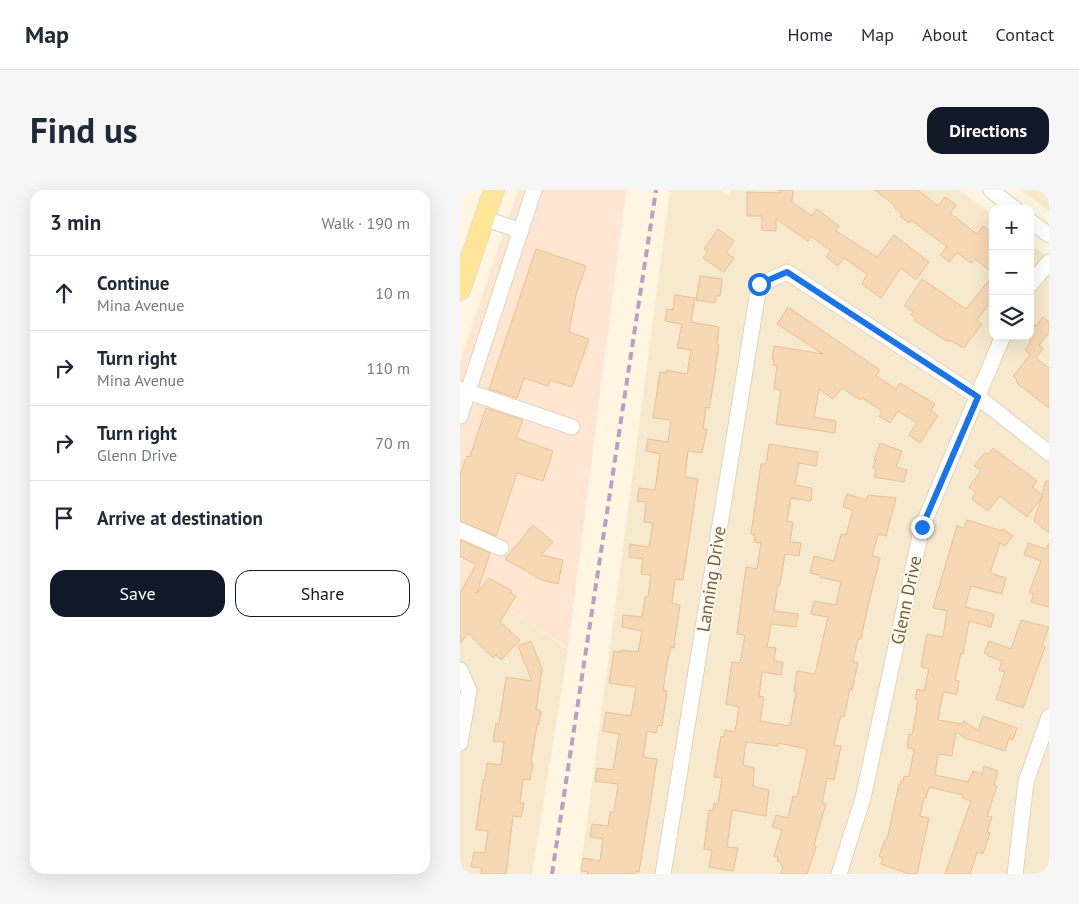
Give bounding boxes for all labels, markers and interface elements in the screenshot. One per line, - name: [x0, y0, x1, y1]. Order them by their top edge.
- text: Map: [25, 19, 69, 50]
- text: Home: [787, 23, 833, 46]
- text: Map: [861, 23, 894, 46]
- text: About: [922, 23, 968, 46]
- text: Contact: [996, 23, 1054, 46]
- text: Find us: [30, 107, 138, 153]
- button: Directions: [927, 107, 1049, 154]
- map controls: [989, 205, 1034, 340]
- button: +: [989, 205, 1034, 250]
- text: 3 min: [50, 209, 101, 236]
- text: Walk · 190 m: [321, 213, 410, 233]
- button: −: [989, 250, 1034, 295]
- text: Continue: [97, 271, 169, 295]
- route start: [748, 273, 771, 296]
- icon: ahead: [50, 279, 78, 307]
- text: 10 m: [375, 283, 410, 303]
- text: Mina Avenue: [97, 295, 184, 315]
- button: layers: [989, 295, 1034, 340]
- text: Turn right: [97, 346, 177, 370]
- icon: right: [50, 354, 78, 382]
- text: 110 m: [367, 358, 410, 378]
- text: Mina Avenue: [97, 370, 184, 390]
- text: Turn right: [97, 421, 177, 445]
- icon: right: [50, 429, 78, 457]
- text: 70 m: [375, 433, 410, 453]
- text: Glenn Drive: [97, 445, 177, 465]
- icon: arrive: [50, 504, 78, 532]
- text: Arrive at destination: [97, 506, 263, 530]
- route end: [911, 516, 934, 539]
- street label: Lanning Drive: [691, 524, 731, 634]
- street label: Glenn Drive: [885, 553, 927, 647]
- button: Save: [50, 570, 225, 617]
- button: Share: [235, 570, 410, 617]

